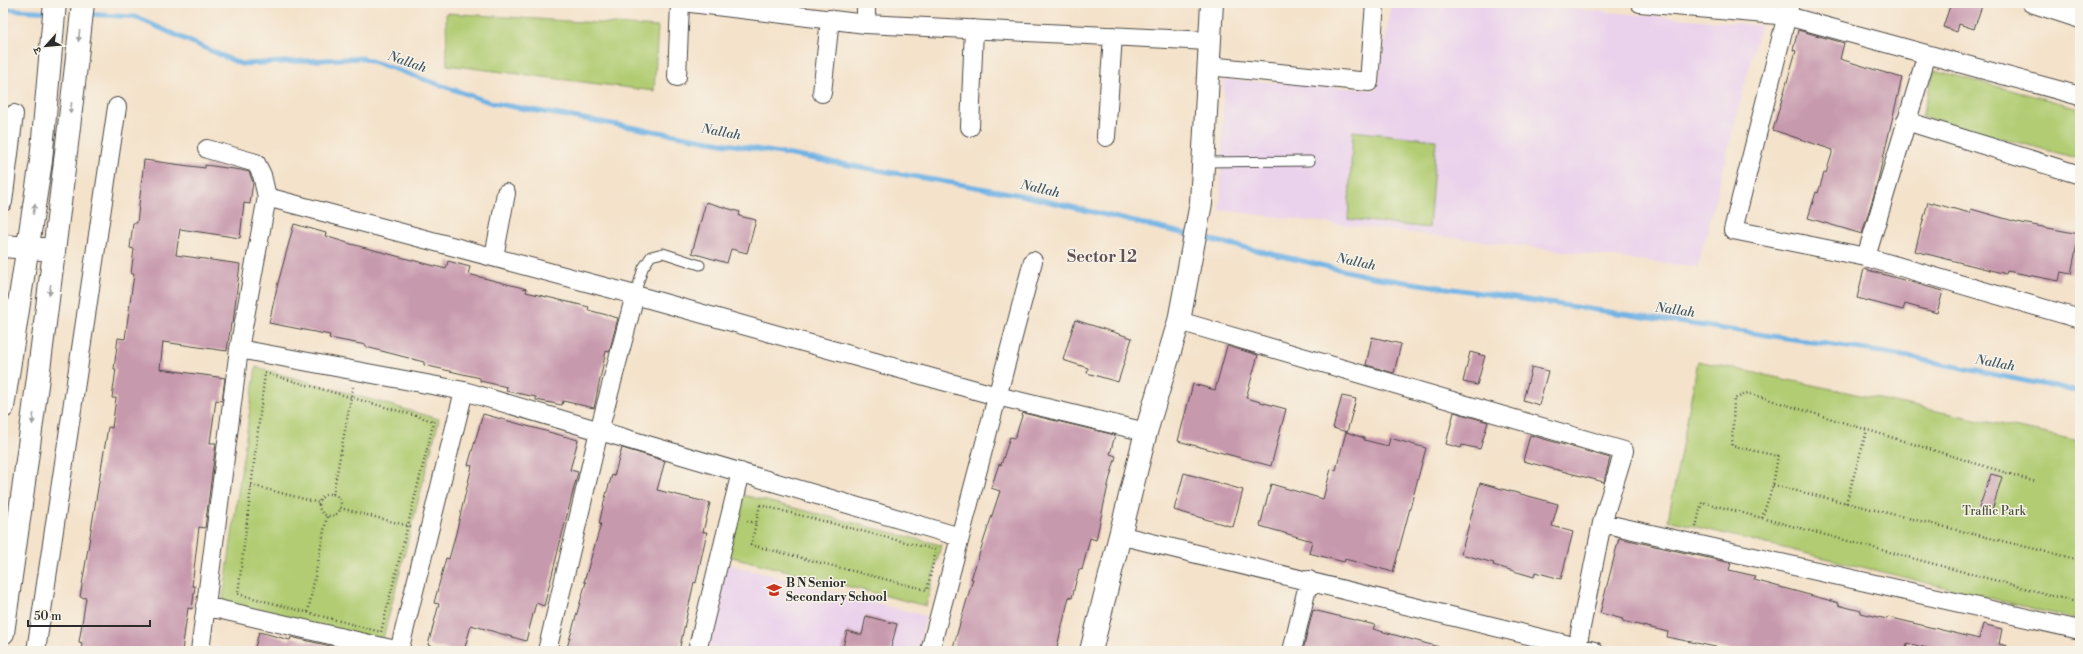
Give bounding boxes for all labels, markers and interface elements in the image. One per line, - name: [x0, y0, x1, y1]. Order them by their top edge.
- north arrow: [26, 26, 66, 66]
- one-way arrow: [76, 30, 82, 42]
- text: उ: [30, 43, 46, 57]
- water label: Nallah: [385, 48, 429, 76]
- one-way arrow: [68, 102, 75, 114]
- water label: Nallah: [699, 120, 743, 143]
- water label: Nallah: [1018, 177, 1062, 201]
- one-way arrow: [31, 203, 37, 215]
- district label: Sector 12: [1067, 247, 1137, 267]
- water label: Nallah: [1334, 250, 1378, 274]
- one-way arrow: [46, 284, 53, 296]
- water label: Nallah: [1653, 299, 1697, 321]
- water label: Nallah: [1973, 351, 2017, 375]
- one-way arrow: [30, 413, 36, 425]
- park label: Traffic Park: [1962, 504, 2026, 519]
- place label: B N Senior Secondary School: [786, 576, 887, 605]
- school or university icon: B N Senior Secondary School: [765, 581, 783, 599]
- scale bar: [28, 602, 150, 628]
- text: 50 m: [34, 609, 62, 624]

